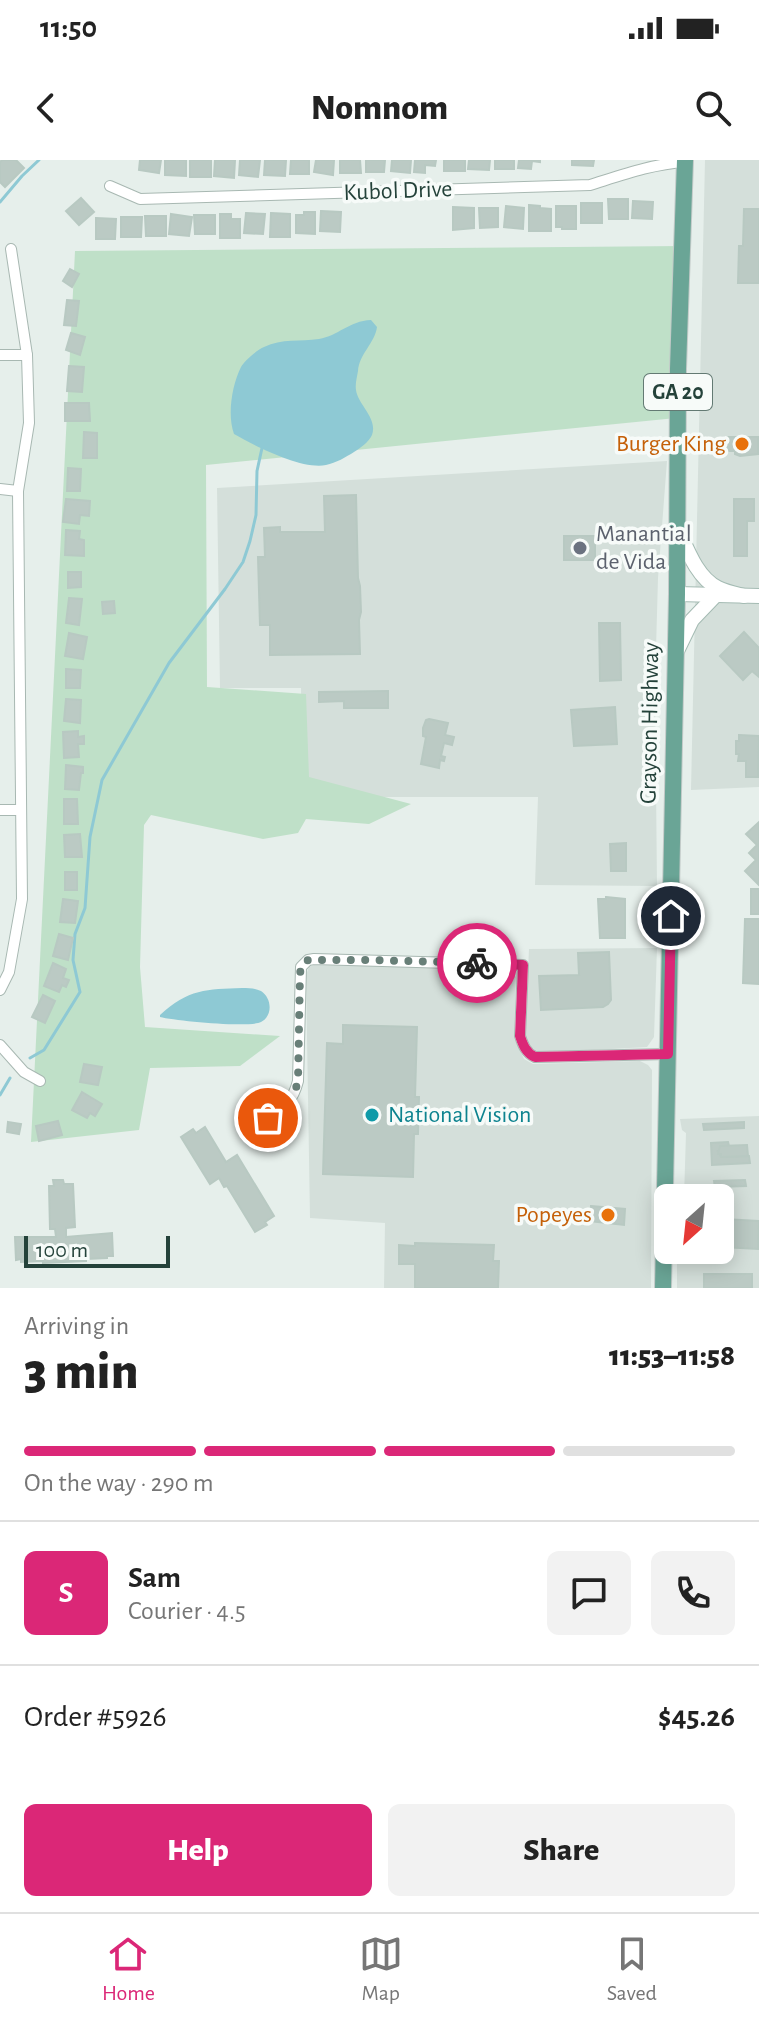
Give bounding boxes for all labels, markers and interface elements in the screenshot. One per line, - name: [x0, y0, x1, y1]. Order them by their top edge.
- text: 11:50: [40, 13, 97, 43]
- icon: back: [24, 86, 68, 130]
- icon: search: [691, 86, 735, 130]
- text: Nomnom: [311, 90, 448, 126]
- street label: Kubol Drive: [343, 177, 453, 205]
- road number: GA 20: [644, 374, 712, 410]
- place label: Burger King: [616, 432, 726, 456]
- marker: Burger King: [733, 435, 751, 453]
- place label: Manantial de Vida: [596, 522, 692, 574]
- marker: Manantial de Vida: [571, 539, 589, 557]
- street label: Grayson Highway: [637, 642, 663, 804]
- pin: [637, 882, 705, 950]
- icon: home: [649, 894, 693, 938]
- courier: [437, 923, 517, 1003]
- icon: bike: [455, 941, 499, 985]
- pin: [234, 1084, 302, 1152]
- icon: bag: [246, 1096, 290, 1140]
- place label: National Vision: [388, 1103, 531, 1127]
- marker: National Vision: [363, 1106, 381, 1124]
- north arrow: [654, 1184, 734, 1264]
- map controls: [654, 1184, 734, 1264]
- place label: Popeyes: [516, 1203, 592, 1227]
- marker: Popeyes: [599, 1206, 617, 1224]
- scale bar: [24, 1232, 170, 1268]
- text: 100 m: [36, 1239, 88, 1261]
- text: Arriving in: [24, 1313, 129, 1339]
- text: 11:53–11:58: [609, 1341, 735, 1371]
- text: 3 min: [24, 1346, 138, 1398]
- text: On the way · 290 m: [24, 1470, 214, 1496]
- button: chat: [547, 1551, 631, 1635]
- button: phone: [651, 1551, 735, 1635]
- text: Sam: [128, 1563, 181, 1593]
- text: S: [59, 1578, 73, 1608]
- text: Courier · 4.5: [128, 1598, 246, 1624]
- text: Order #5926: [24, 1702, 167, 1732]
- text: $45.26: [658, 1702, 735, 1732]
- button: Help: [24, 1804, 372, 1896]
- button: Share: [388, 1804, 735, 1896]
- tab: Home: [102, 1932, 155, 2006]
- tab: Map: [359, 1932, 403, 2006]
- tab: Saved: [607, 1932, 657, 2006]

